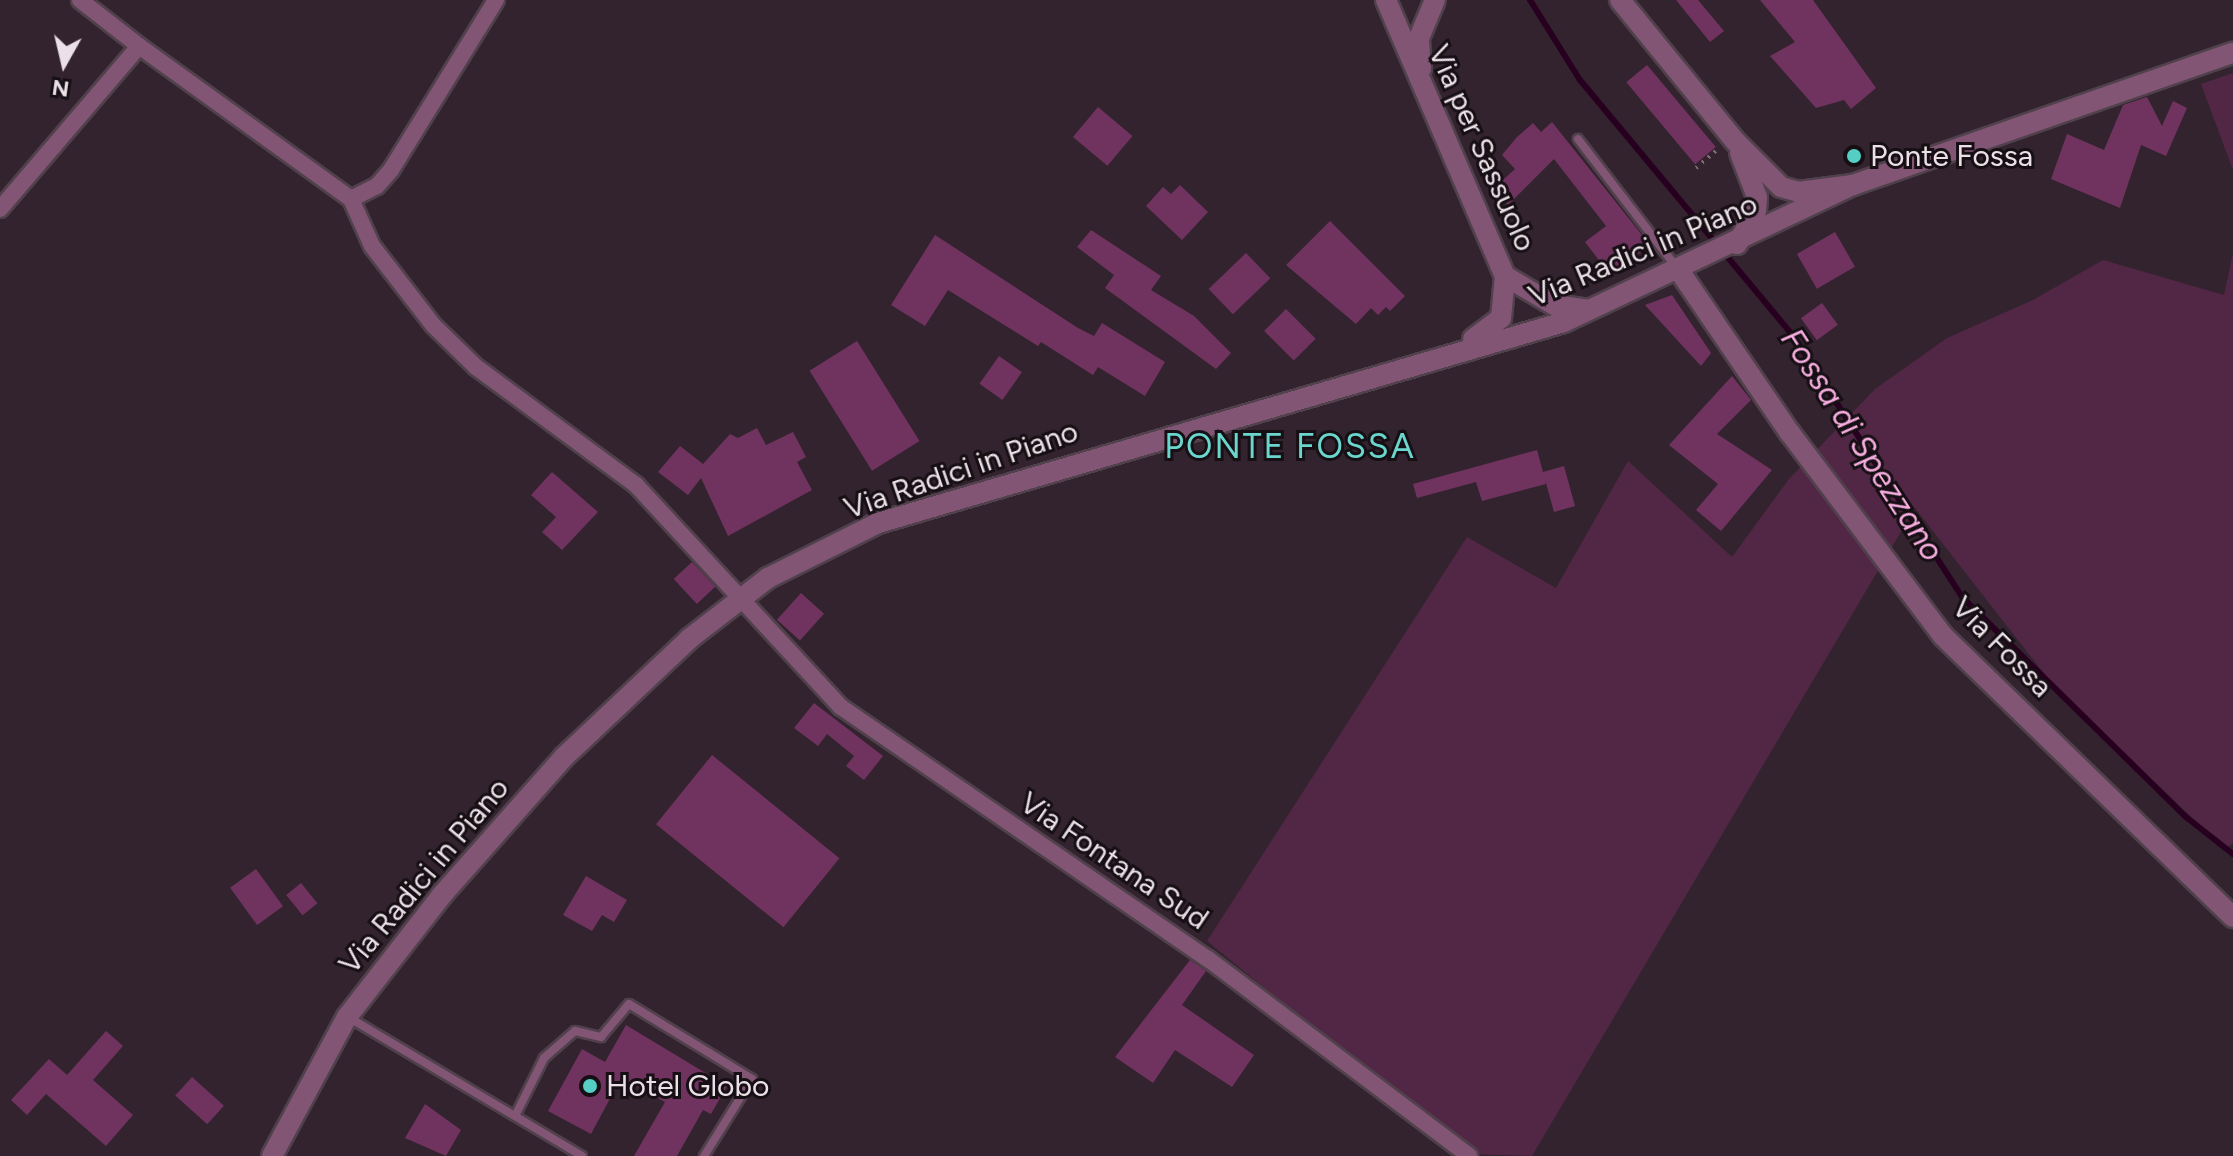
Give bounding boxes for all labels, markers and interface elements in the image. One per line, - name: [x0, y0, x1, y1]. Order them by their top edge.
- north arrow: [24, 24, 104, 104]
- street label: Via per Sassuolo: [1420, 39, 1544, 257]
- text: N: [50, 74, 71, 103]
- place label: Ponte Fossa: [1870, 138, 2033, 174]
- marker: Ponte Fossa: [1845, 147, 1863, 165]
- street label: Via Radici in Piano: [1523, 186, 1763, 314]
- water label: Fossa di Spezzano: [1773, 322, 1951, 568]
- street label: Via Radici in Piano: [840, 413, 1082, 527]
- district label: PONTE FOSSA: [1164, 427, 1416, 467]
- street label: Via Fossa: [1944, 589, 2060, 705]
- street label: Via Radici in Piano: [332, 771, 516, 981]
- street label: Via Fontana Sud: [1013, 785, 1215, 937]
- place label: Hotel Globo: [606, 1068, 769, 1104]
- marker: Hotel Globo: [581, 1077, 599, 1095]

